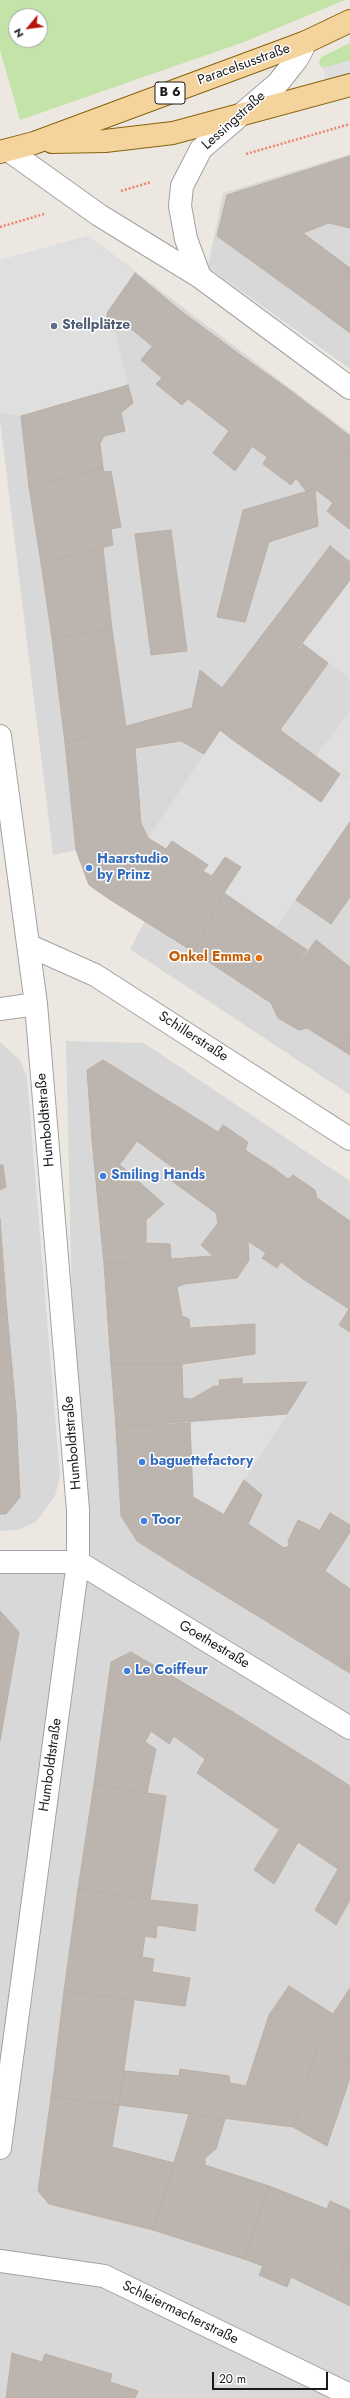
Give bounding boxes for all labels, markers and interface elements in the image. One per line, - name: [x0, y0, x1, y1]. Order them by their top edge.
- north arrow: [8, 8, 48, 48]
- text: N: [9, 26, 27, 41]
- street label: Paracelsusstraße: [196, 41, 292, 89]
- road number: B 6: [155, 82, 185, 104]
- street label: Lessingstraße: [199, 88, 269, 154]
- place label: Stellplätze: [62, 318, 130, 334]
- marker: Stellplätze: [49, 321, 59, 331]
- place label: Haarstudio by Prinz: [97, 852, 168, 884]
- marker: Haarstudio by Prinz: [84, 863, 94, 873]
- place label: Onkel Emma: [169, 950, 251, 966]
- marker: Onkel Emma: [254, 953, 264, 963]
- street label: Schillerstraße: [155, 1008, 231, 1066]
- street label: Humboldtstraße: [34, 1072, 58, 1168]
- place label: Smiling Hands: [111, 1168, 205, 1184]
- marker: Smiling Hands: [98, 1171, 108, 1181]
- street label: Humboldtstraße: [61, 1395, 85, 1491]
- place label: baguettefactory: [150, 1454, 253, 1470]
- marker: baguettefactory: [137, 1457, 147, 1467]
- place label: Toor: [152, 1513, 181, 1529]
- marker: Toor: [139, 1516, 149, 1526]
- street label: Goethestraße: [176, 1617, 252, 1673]
- place label: Le Coiffeur: [135, 1663, 208, 1679]
- marker: Le Coiffeur: [122, 1666, 132, 1676]
- street label: Humboldtstraße: [36, 1717, 66, 1813]
- street label: Schleiermacherstraße: [119, 2278, 241, 2348]
- scale bar: [214, 2364, 330, 2390]
- text: 20 m: [219, 2370, 246, 2388]

